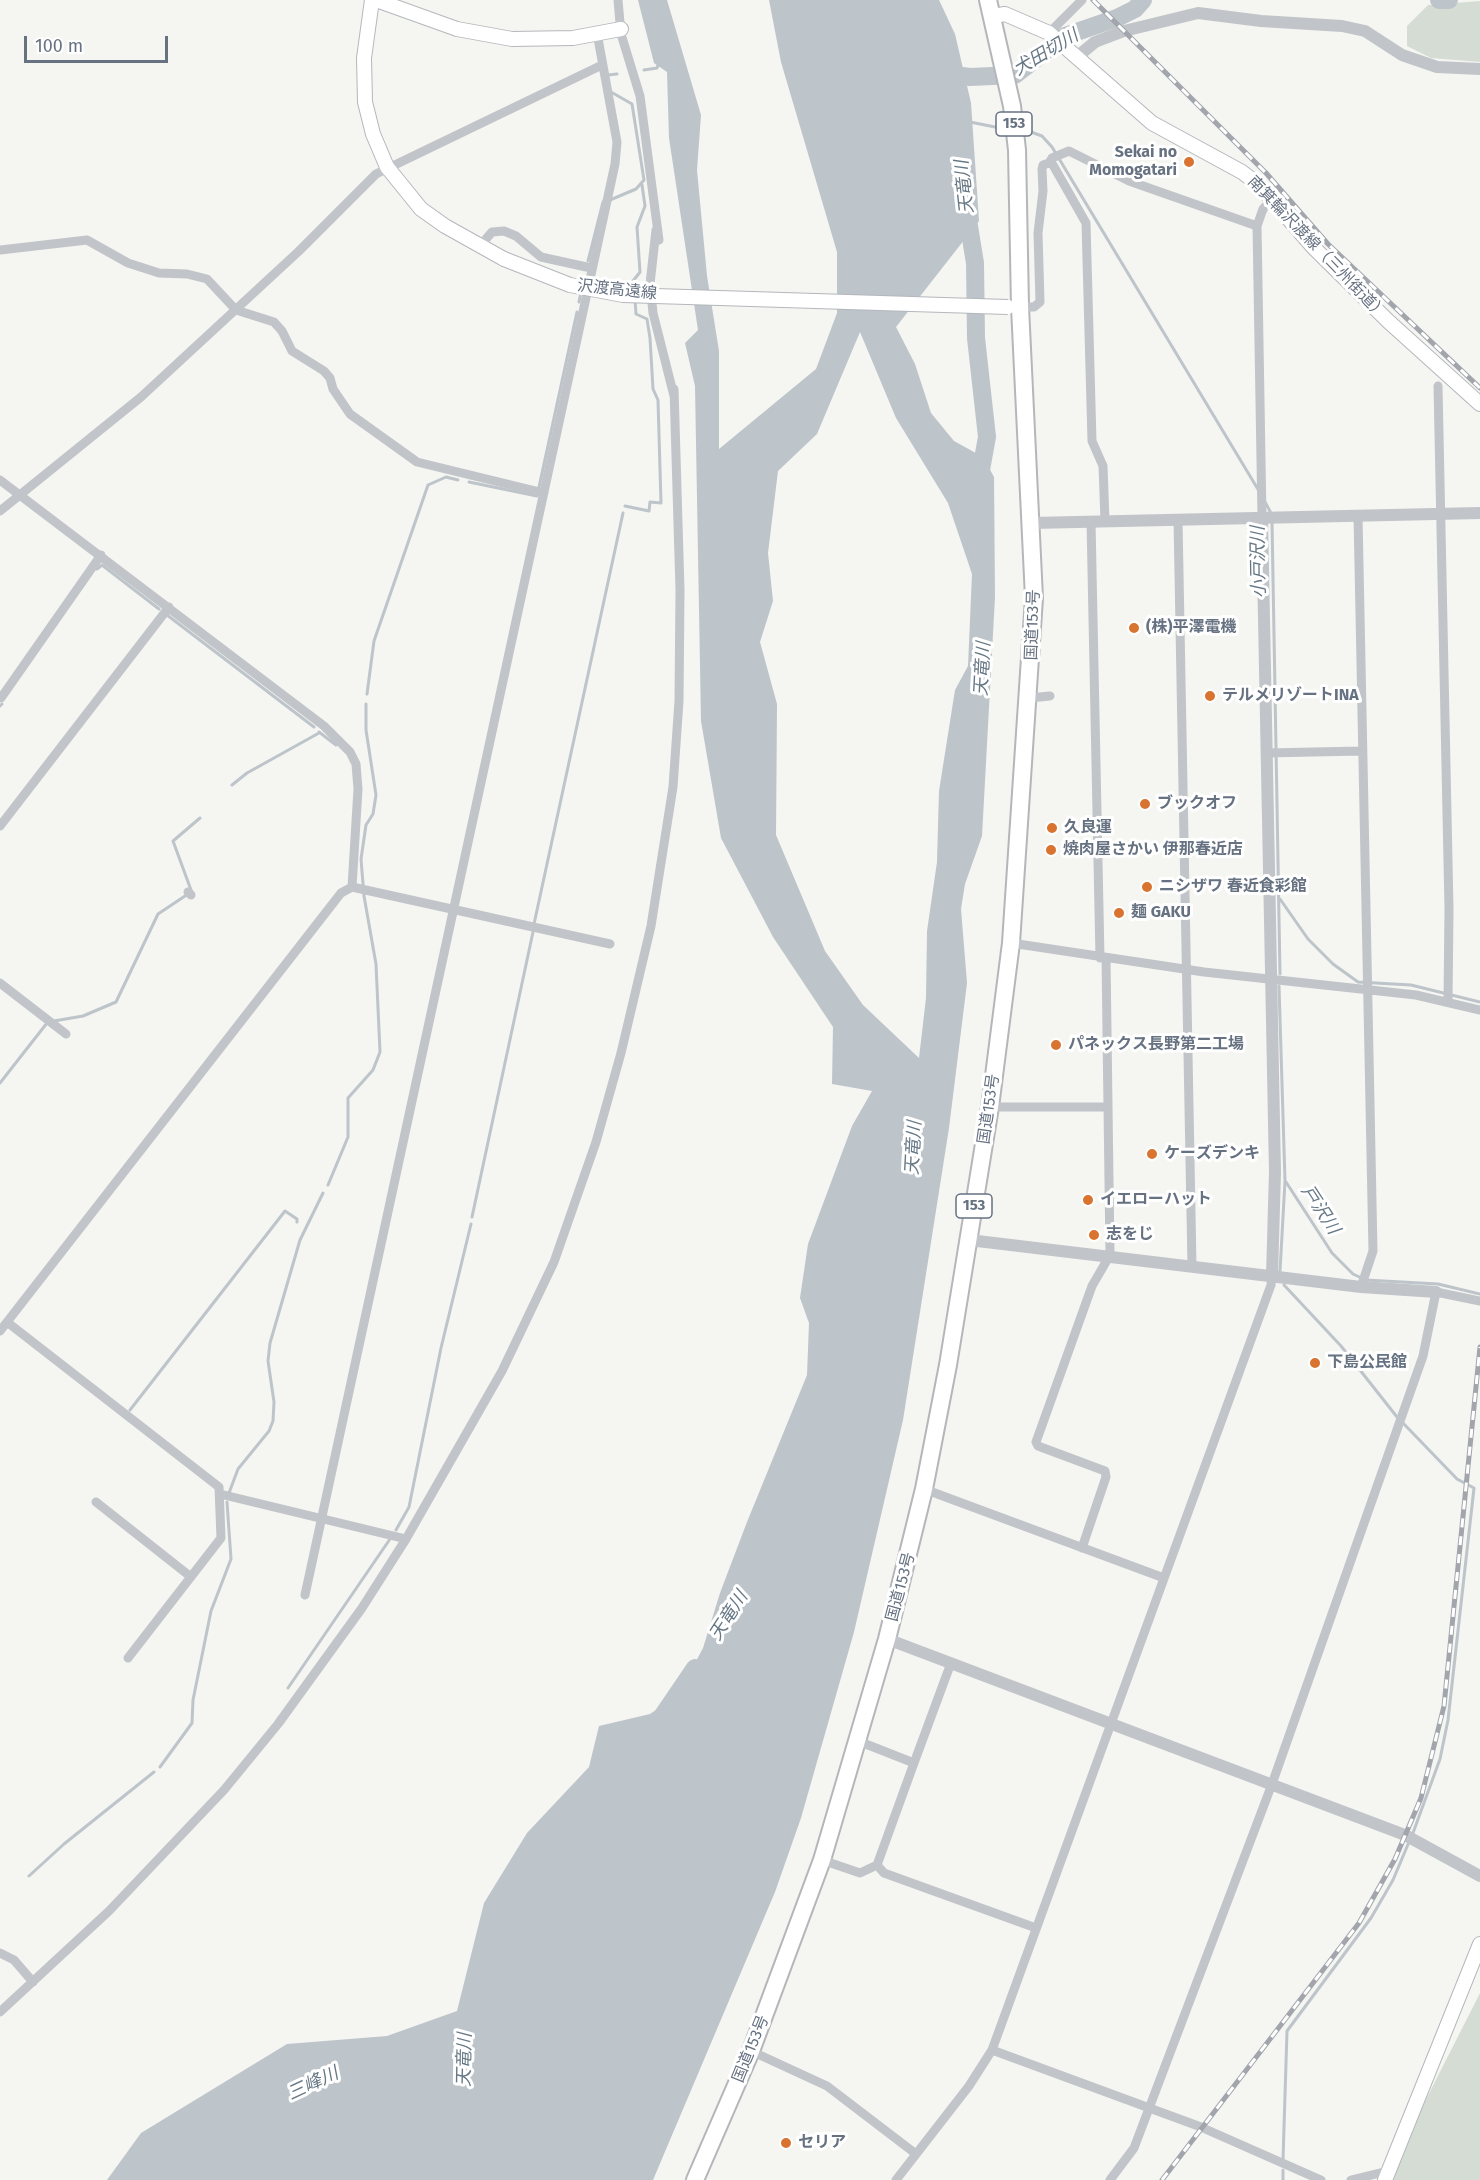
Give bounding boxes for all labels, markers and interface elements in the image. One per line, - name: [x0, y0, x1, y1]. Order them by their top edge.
- scale bar: [27, 24, 171, 62]
- water label: 犬田切川: [1010, 25, 1082, 81]
- text: 100 m: [35, 35, 83, 57]
- road number: 153: [996, 112, 1032, 136]
- place label: Sekai no Momogatari: [1089, 143, 1177, 181]
- marker: Sekai no Momogatari: [1182, 155, 1196, 169]
- water label: 天竜川: [951, 159, 979, 215]
- street label: 南箕輪沢渡線（三州街道）: [1243, 172, 1391, 324]
- street label: 沢渡高遠線: [576, 276, 658, 304]
- water label: 小戸沢川: [1248, 526, 1270, 598]
- street label: 国道153号: [1022, 589, 1044, 661]
- place label: (株)平澤電機: [1146, 618, 1236, 638]
- marker: (株)平澤電機: [1127, 621, 1141, 635]
- water label: 天竜川: [971, 641, 995, 697]
- place label: テルメリゾートINA: [1222, 686, 1359, 706]
- marker: テルメリゾートINA: [1203, 689, 1217, 703]
- place label: ブックオフ: [1157, 794, 1237, 814]
- marker: ブックオフ: [1138, 797, 1152, 811]
- place label: 久良運: [1064, 818, 1112, 838]
- marker: 久良運: [1045, 821, 1059, 835]
- place label: 焼肉屋さかい 伊那春近店: [1063, 840, 1243, 860]
- marker: 焼肉屋さかい 伊那春近店: [1044, 843, 1058, 857]
- place label: ニシザワ 春近食彩館: [1159, 877, 1307, 897]
- marker: ニシザワ 春近食彩館: [1140, 880, 1154, 894]
- place label: 麺 GAKU: [1131, 903, 1191, 923]
- marker: 麺 GAKU: [1112, 906, 1126, 920]
- place label: パネックス長野第二工場: [1068, 1035, 1244, 1055]
- marker: パネックス長野第二工場: [1049, 1038, 1063, 1052]
- street label: 国道153号: [975, 1073, 1003, 1145]
- water label: 天竜川: [902, 1120, 926, 1176]
- place label: ケーズデンキ: [1164, 1144, 1260, 1164]
- marker: ケーズデンキ: [1145, 1147, 1159, 1161]
- water label: 戸沢川: [1296, 1181, 1344, 1239]
- place label: イエローハット: [1100, 1190, 1212, 1210]
- marker: イエローハット: [1081, 1193, 1095, 1207]
- road number: 153: [956, 1194, 992, 1218]
- place label: 志をじ: [1106, 1225, 1154, 1245]
- marker: 志をじ: [1087, 1228, 1101, 1242]
- place label: 下島公民館: [1327, 1353, 1407, 1373]
- marker: 下島公民館: [1308, 1356, 1322, 1370]
- street label: 国道153号: [883, 1550, 919, 1624]
- water label: 天竜川: [705, 1587, 753, 1645]
- street label: 国道153号: [729, 2013, 773, 2085]
- water label: 天竜川: [454, 2033, 476, 2087]
- water label: 三峰川: [284, 2063, 342, 2105]
- place label: セリア: [798, 2133, 846, 2153]
- marker: セリア: [779, 2136, 793, 2150]

